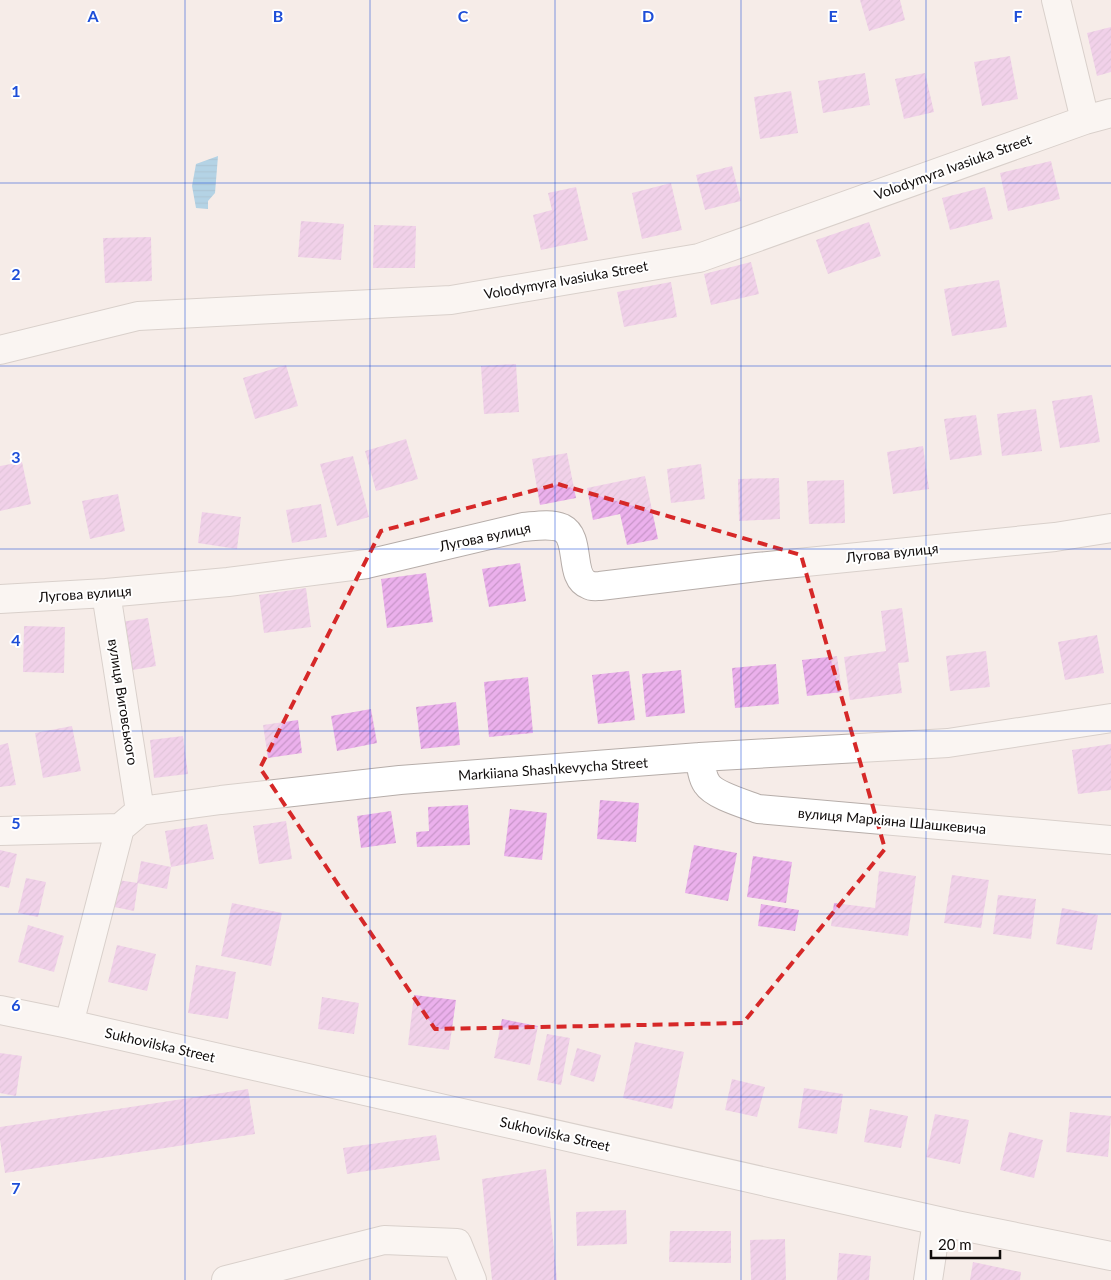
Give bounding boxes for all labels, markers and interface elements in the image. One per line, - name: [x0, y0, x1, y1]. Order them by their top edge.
- text: A: [86, 6, 99, 25]
- text: B: [273, 6, 283, 25]
- text: C: [458, 6, 469, 25]
- text: D: [642, 6, 654, 25]
- text: E: [828, 6, 838, 25]
- text: F: [1013, 6, 1023, 25]
- text: 1: [11, 81, 21, 100]
- street label: Volodymyra Ivasiuka Street: [872, 130, 1034, 203]
- street label: Volodymyra Ivasiuka Street: [483, 257, 649, 302]
- text: 2: [11, 264, 21, 283]
- text: 3: [11, 447, 21, 466]
- street label: Лугова вулиця: [437, 519, 532, 555]
- street label: Лугова вулиця: [844, 539, 939, 566]
- street label: Лугова вулиця: [37, 582, 132, 605]
- text: 4: [11, 630, 21, 649]
- street label: вулиця Виговського: [105, 638, 142, 766]
- street label: Markiiana Shashkevycha Street: [457, 753, 648, 784]
- street label: вулиця Маркіяна Шашкевича: [797, 804, 987, 837]
- text: 5: [11, 813, 21, 832]
- text: 6: [11, 995, 21, 1014]
- street label: Sukhovilska Street: [103, 1024, 217, 1065]
- street label: Sukhovilska Street: [498, 1113, 612, 1154]
- text: 7: [11, 1178, 21, 1197]
- scale bar: [931, 1228, 1000, 1260]
- text: 20 m: [938, 1235, 972, 1253]

